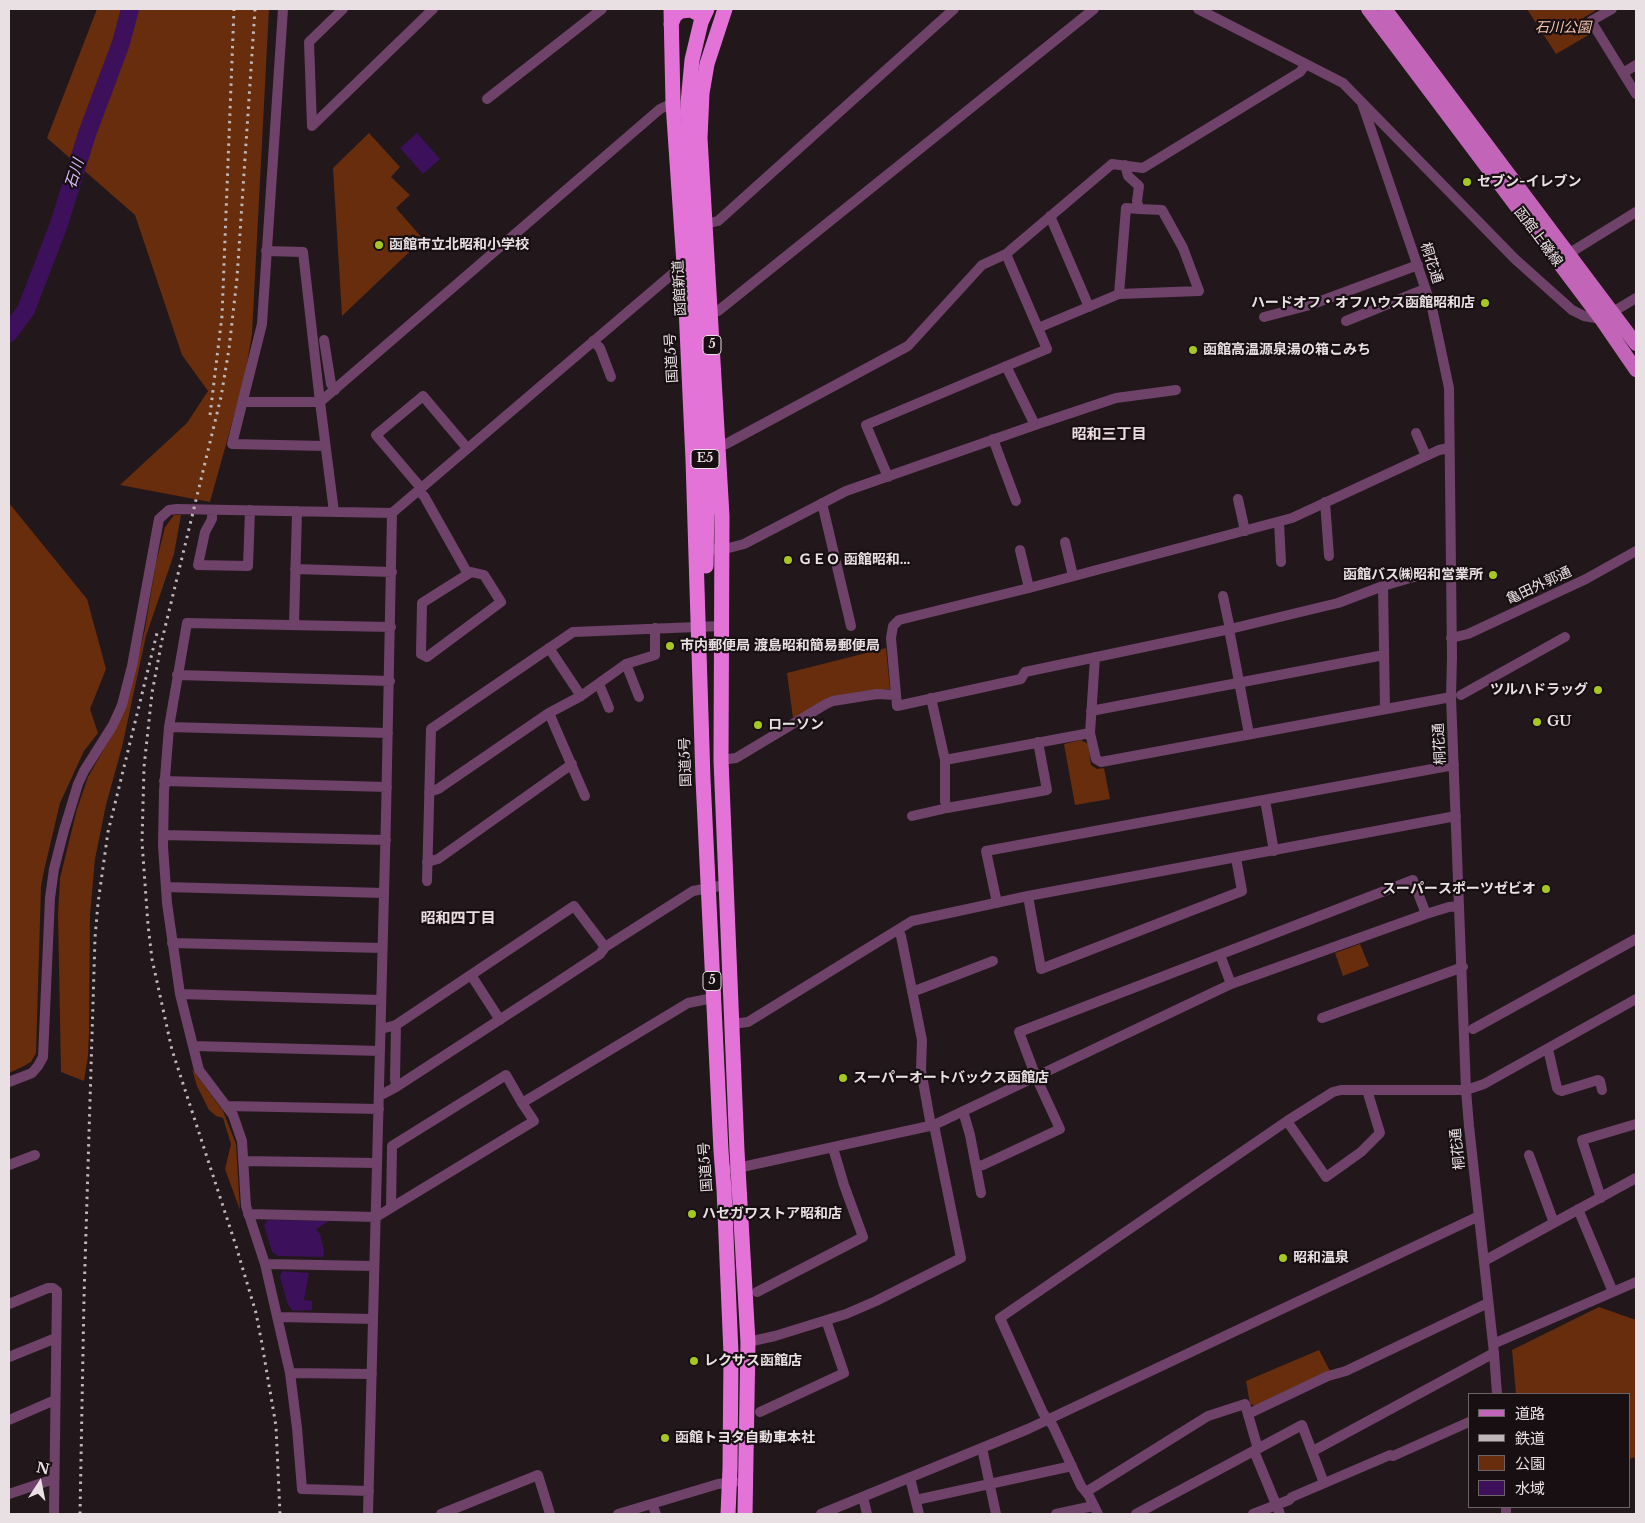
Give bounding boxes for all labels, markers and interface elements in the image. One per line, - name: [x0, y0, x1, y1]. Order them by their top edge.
- park label: 石川公園: [1535, 20, 1591, 36]
- water label: 石川: [62, 157, 88, 191]
- place label: セブン-イレブン: [1477, 174, 1581, 190]
- marker: セブン-イレブン: [1461, 176, 1473, 188]
- street label: 函館上磯線: [1510, 204, 1566, 270]
- place label: 函館市立北昭和小学校: [389, 237, 529, 253]
- marker: 函館市立北昭和小学校: [373, 239, 385, 251]
- street label: 桐花通: [1417, 240, 1445, 286]
- street label: 函館新道: [670, 260, 690, 316]
- place label: ハードオフ・オフハウス函館昭和店: [1251, 295, 1475, 311]
- marker: ハードオフ・オフハウス函館昭和店: [1479, 297, 1491, 309]
- street label: 国道5号: [662, 333, 682, 383]
- road number: 5: [703, 336, 721, 354]
- place label: 函館高温源泉湯の箱こみち: [1203, 342, 1371, 358]
- marker: 函館高温源泉湯の箱こみち: [1187, 344, 1199, 356]
- district label: 昭和三丁目: [1072, 426, 1146, 444]
- road number: E5: [691, 449, 719, 468]
- place label: ＧＥＯ 函館昭和…: [798, 552, 910, 568]
- marker: ＧＥＯ 函館昭和…: [782, 554, 794, 566]
- street label: 亀田外郭通: [1504, 564, 1574, 608]
- place label: 函館バス㈱昭和営業所: [1343, 567, 1483, 583]
- marker: 函館バス㈱昭和営業所: [1487, 569, 1499, 581]
- place label: 市内郵便局 渡島昭和簡易郵便局: [680, 638, 880, 654]
- marker: 市内郵便局 渡島昭和簡易郵便局: [664, 640, 676, 652]
- place label: ツルハドラッグ: [1490, 682, 1588, 698]
- marker: ツルハドラッグ: [1592, 684, 1604, 696]
- place label: GU: [1547, 714, 1572, 730]
- marker: GU: [1531, 716, 1543, 728]
- place label: ローソン: [768, 717, 824, 733]
- marker: ローソン: [752, 719, 764, 731]
- street label: 桐花通: [1431, 723, 1449, 765]
- street label: 国道5号: [677, 737, 695, 787]
- place label: スーパースポーツゼビオ: [1382, 881, 1536, 897]
- marker: スーパースポーツゼビオ: [1540, 883, 1552, 895]
- district label: 昭和四丁目: [421, 910, 495, 928]
- road number: 5: [703, 971, 721, 990]
- place label: スーパーオートバックス函館店: [853, 1070, 1049, 1086]
- marker: スーパーオートバックス函館店: [837, 1072, 849, 1084]
- street label: 桐花通: [1447, 1127, 1469, 1171]
- street label: 国道5号: [696, 1141, 716, 1193]
- place label: ハセガワストア昭和店: [702, 1206, 842, 1222]
- marker: ハセガワストア昭和店: [686, 1208, 698, 1220]
- place label: 昭和温泉: [1293, 1250, 1349, 1266]
- marker: 昭和温泉: [1277, 1252, 1289, 1264]
- place label: レクサス函館店: [704, 1353, 802, 1369]
- marker: レクサス函館店: [688, 1355, 700, 1367]
- legend: [1468, 1393, 1630, 1508]
- text: 道路: [1515, 1404, 1545, 1423]
- text: 鉄道: [1515, 1429, 1545, 1448]
- place label: 函館トヨタ自動車本社: [675, 1430, 815, 1446]
- marker: 函館トヨタ自動車本社: [659, 1432, 671, 1444]
- text: 公園: [1515, 1454, 1545, 1473]
- north arrow: [15, 1458, 65, 1508]
- text: N: [35, 1458, 51, 1478]
- text: 水域: [1515, 1479, 1545, 1498]

